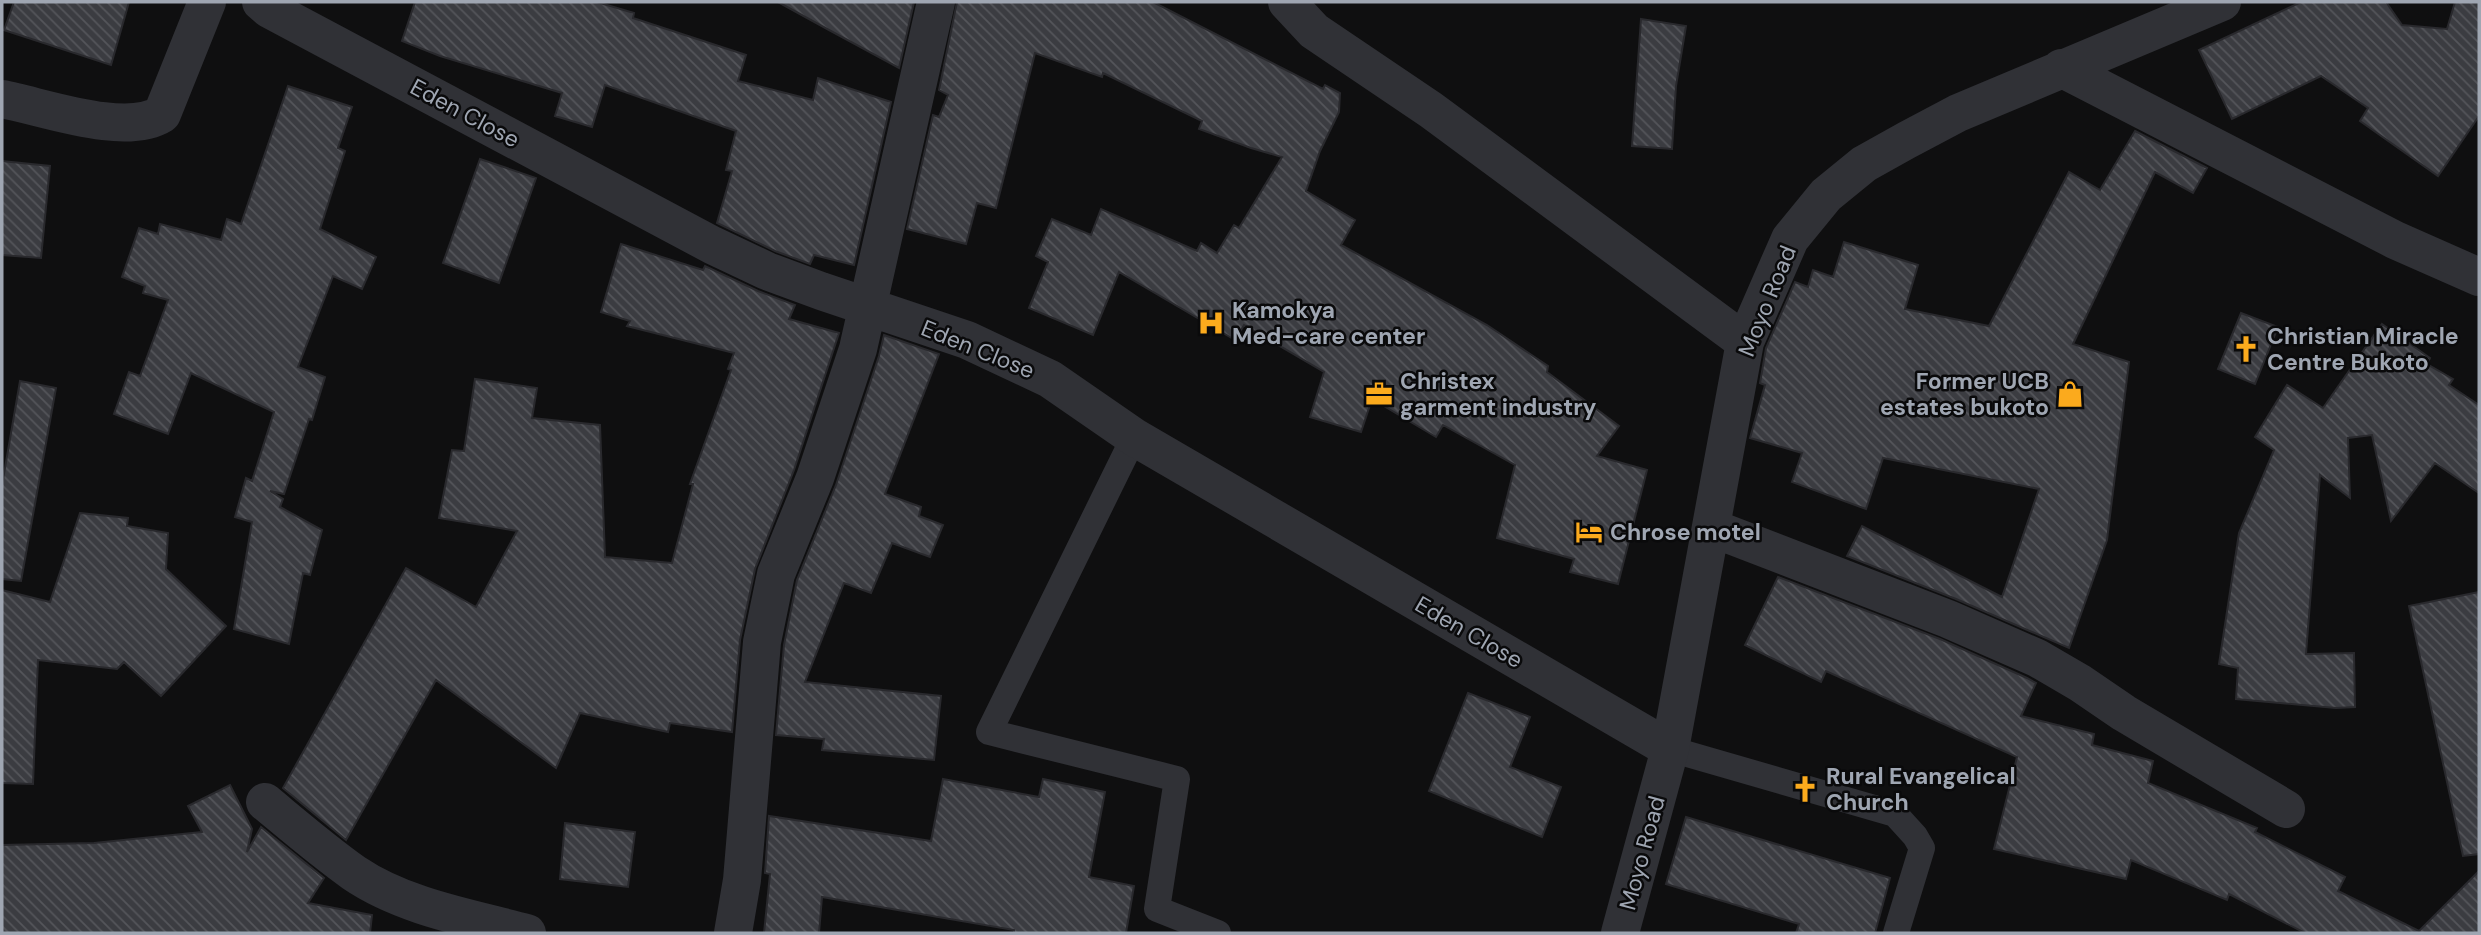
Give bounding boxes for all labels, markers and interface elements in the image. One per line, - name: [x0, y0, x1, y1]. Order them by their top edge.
- street label: Eden Close: [405, 72, 525, 154]
- street label: Moyo Road: [1731, 241, 1803, 361]
- place label: Kamokya Med-care center: [1232, 295, 1425, 351]
- hospital icon: Kamokya Med-care center: [1196, 308, 1226, 338]
- street label: Eden Close: [917, 313, 1039, 385]
- place label: Christian Miracle Centre Bukoto: [2267, 321, 2459, 377]
- church icon: Christian Miracle Centre Bukoto: [2231, 334, 2261, 364]
- place label: Christex garment industry: [1400, 366, 1597, 422]
- place label: Former UCB estates bukoto: [1880, 366, 2049, 422]
- office icon: Christex garment industry: [1364, 379, 1394, 409]
- shop icon: Former UCB estates bukoto: [2055, 379, 2085, 409]
- hotel icon: Chrose motel: [1574, 517, 1604, 547]
- place label: Chrose motel: [1610, 517, 1761, 547]
- street label: Eden Close: [1410, 589, 1528, 675]
- place label: Rural Evangelical Church: [1826, 761, 2016, 817]
- church icon: Rural Evangelical Church: [1790, 774, 1820, 804]
- street label: Moyo Road: [1612, 793, 1672, 913]

